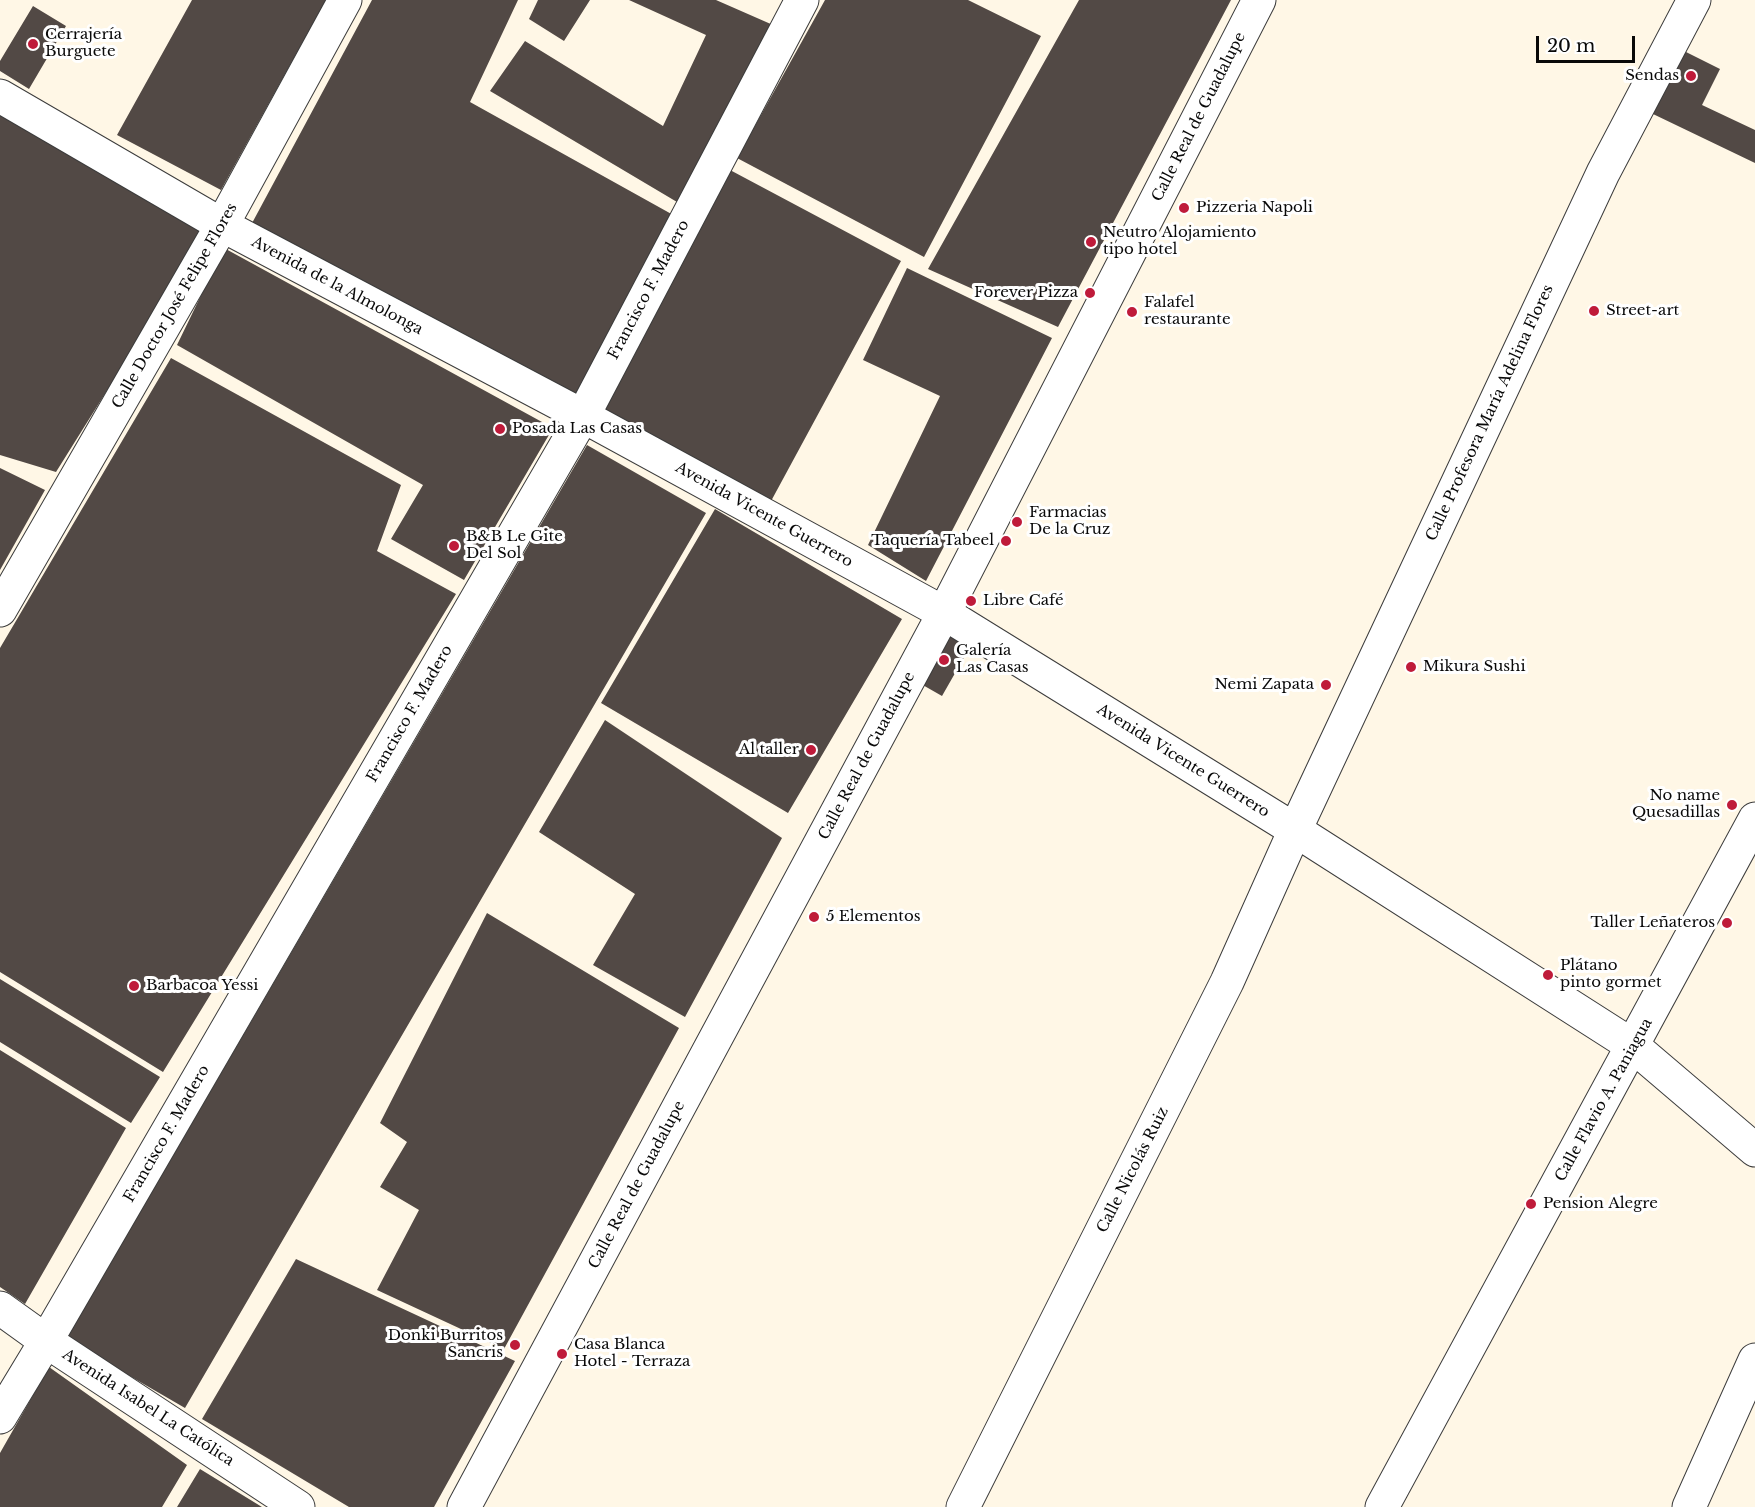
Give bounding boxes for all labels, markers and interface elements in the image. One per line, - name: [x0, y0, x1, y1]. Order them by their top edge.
- scale bar: [1539, 24, 1638, 62]
- place label: Cerrajería Burguete: [45, 26, 122, 61]
- street label: Calle Real de Guadalupe: [1148, 29, 1250, 205]
- text: 20 m: [1547, 35, 1595, 57]
- marker: Cerrajería Burguete: [26, 37, 40, 51]
- place label: Sendas: [1625, 67, 1679, 85]
- marker: Sendas: [1684, 69, 1698, 83]
- place label: Pizzeria Napoli: [1196, 199, 1313, 217]
- street label: Calle Doctor José Felipe Flores: [109, 200, 241, 412]
- marker: Pizzeria Napoli: [1177, 201, 1191, 215]
- street label: Francisco F. Madero: [605, 217, 693, 363]
- place label: Neutro Alojamiento tipo hotel: [1103, 224, 1256, 259]
- street label: Avenida de la Almolonga: [248, 233, 426, 339]
- marker: Neutro Alojamiento tipo hotel: [1084, 235, 1098, 249]
- street label: Calle Profesora María Adelina Flores: [1423, 282, 1557, 544]
- place label: Forever Pizza: [974, 284, 1078, 302]
- marker: Forever Pizza: [1083, 286, 1097, 300]
- place label: Falafel restaurante: [1144, 294, 1230, 329]
- place label: Street-art: [1606, 302, 1679, 320]
- marker: Street-art: [1587, 304, 1601, 318]
- marker: Falafel restaurante: [1125, 305, 1139, 319]
- place label: Posada Las Casas: [512, 420, 642, 438]
- marker: Posada Las Casas: [493, 422, 507, 436]
- street label: Avenida Vicente Guerrero: [672, 459, 856, 571]
- place label: Farmacias De la Cruz: [1029, 504, 1110, 539]
- marker: Farmacias De la Cruz: [1010, 515, 1024, 529]
- place label: B&B Le Gite Del Sol: [466, 528, 563, 563]
- place label: Taquería Tabeel: [871, 532, 994, 550]
- marker: Taquería Tabeel: [999, 534, 1013, 548]
- marker: B&B Le Gite Del Sol: [447, 539, 461, 553]
- place label: Libre Café: [983, 592, 1064, 610]
- marker: Libre Café: [964, 594, 978, 608]
- street label: Francisco F. Madero: [363, 642, 457, 786]
- place label: Galería Las Casas: [956, 642, 1029, 677]
- marker: Galería Las Casas: [937, 653, 951, 667]
- place label: Mikura Sushi: [1423, 658, 1525, 676]
- marker: Mikura Sushi: [1404, 660, 1418, 674]
- street label: Calle Real de Guadalupe: [815, 669, 919, 843]
- place label: Nemi Zapata: [1214, 676, 1314, 694]
- marker: Nemi Zapata: [1319, 678, 1333, 692]
- street label: Avenida Vicente Guerrero: [1093, 700, 1273, 822]
- place label: Al taller: [739, 741, 799, 759]
- marker: Al taller: [804, 743, 818, 757]
- place label: No name Quesadillas: [1632, 787, 1720, 822]
- marker: No name Quesadillas: [1725, 798, 1739, 812]
- place label: 5 Elementos: [826, 908, 920, 926]
- marker: 5 Elementos: [807, 910, 821, 924]
- place label: Taller Leñateros: [1590, 914, 1715, 932]
- marker: Taller Leñateros: [1720, 916, 1734, 930]
- place label: Plátano pinto gormet: [1560, 957, 1662, 992]
- marker: Plátano pinto gormet: [1541, 968, 1555, 982]
- place label: Barbacoa Yessi: [146, 977, 258, 995]
- marker: Barbacoa Yessi: [127, 979, 141, 993]
- street label: Calle Flavio A. Paniagua: [1552, 1015, 1656, 1185]
- street label: Francisco F. Madero: [120, 1062, 214, 1206]
- street label: Calle Real de Guadalupe: [585, 1098, 689, 1272]
- street label: Calle Nicolás Ruiz: [1093, 1104, 1173, 1236]
- place label: Pension Alegre: [1543, 1195, 1658, 1213]
- marker: Pension Alegre: [1524, 1197, 1538, 1211]
- place label: Donki Burritos Sancris: [388, 1327, 503, 1362]
- place label: Casa Blanca Hotel - Terraza: [574, 1336, 690, 1371]
- marker: Donki Burritos Sancris: [508, 1338, 522, 1352]
- street label: Avenida Isabel La Católica: [59, 1346, 237, 1470]
- marker: Casa Blanca Hotel - Terraza: [555, 1347, 569, 1361]

